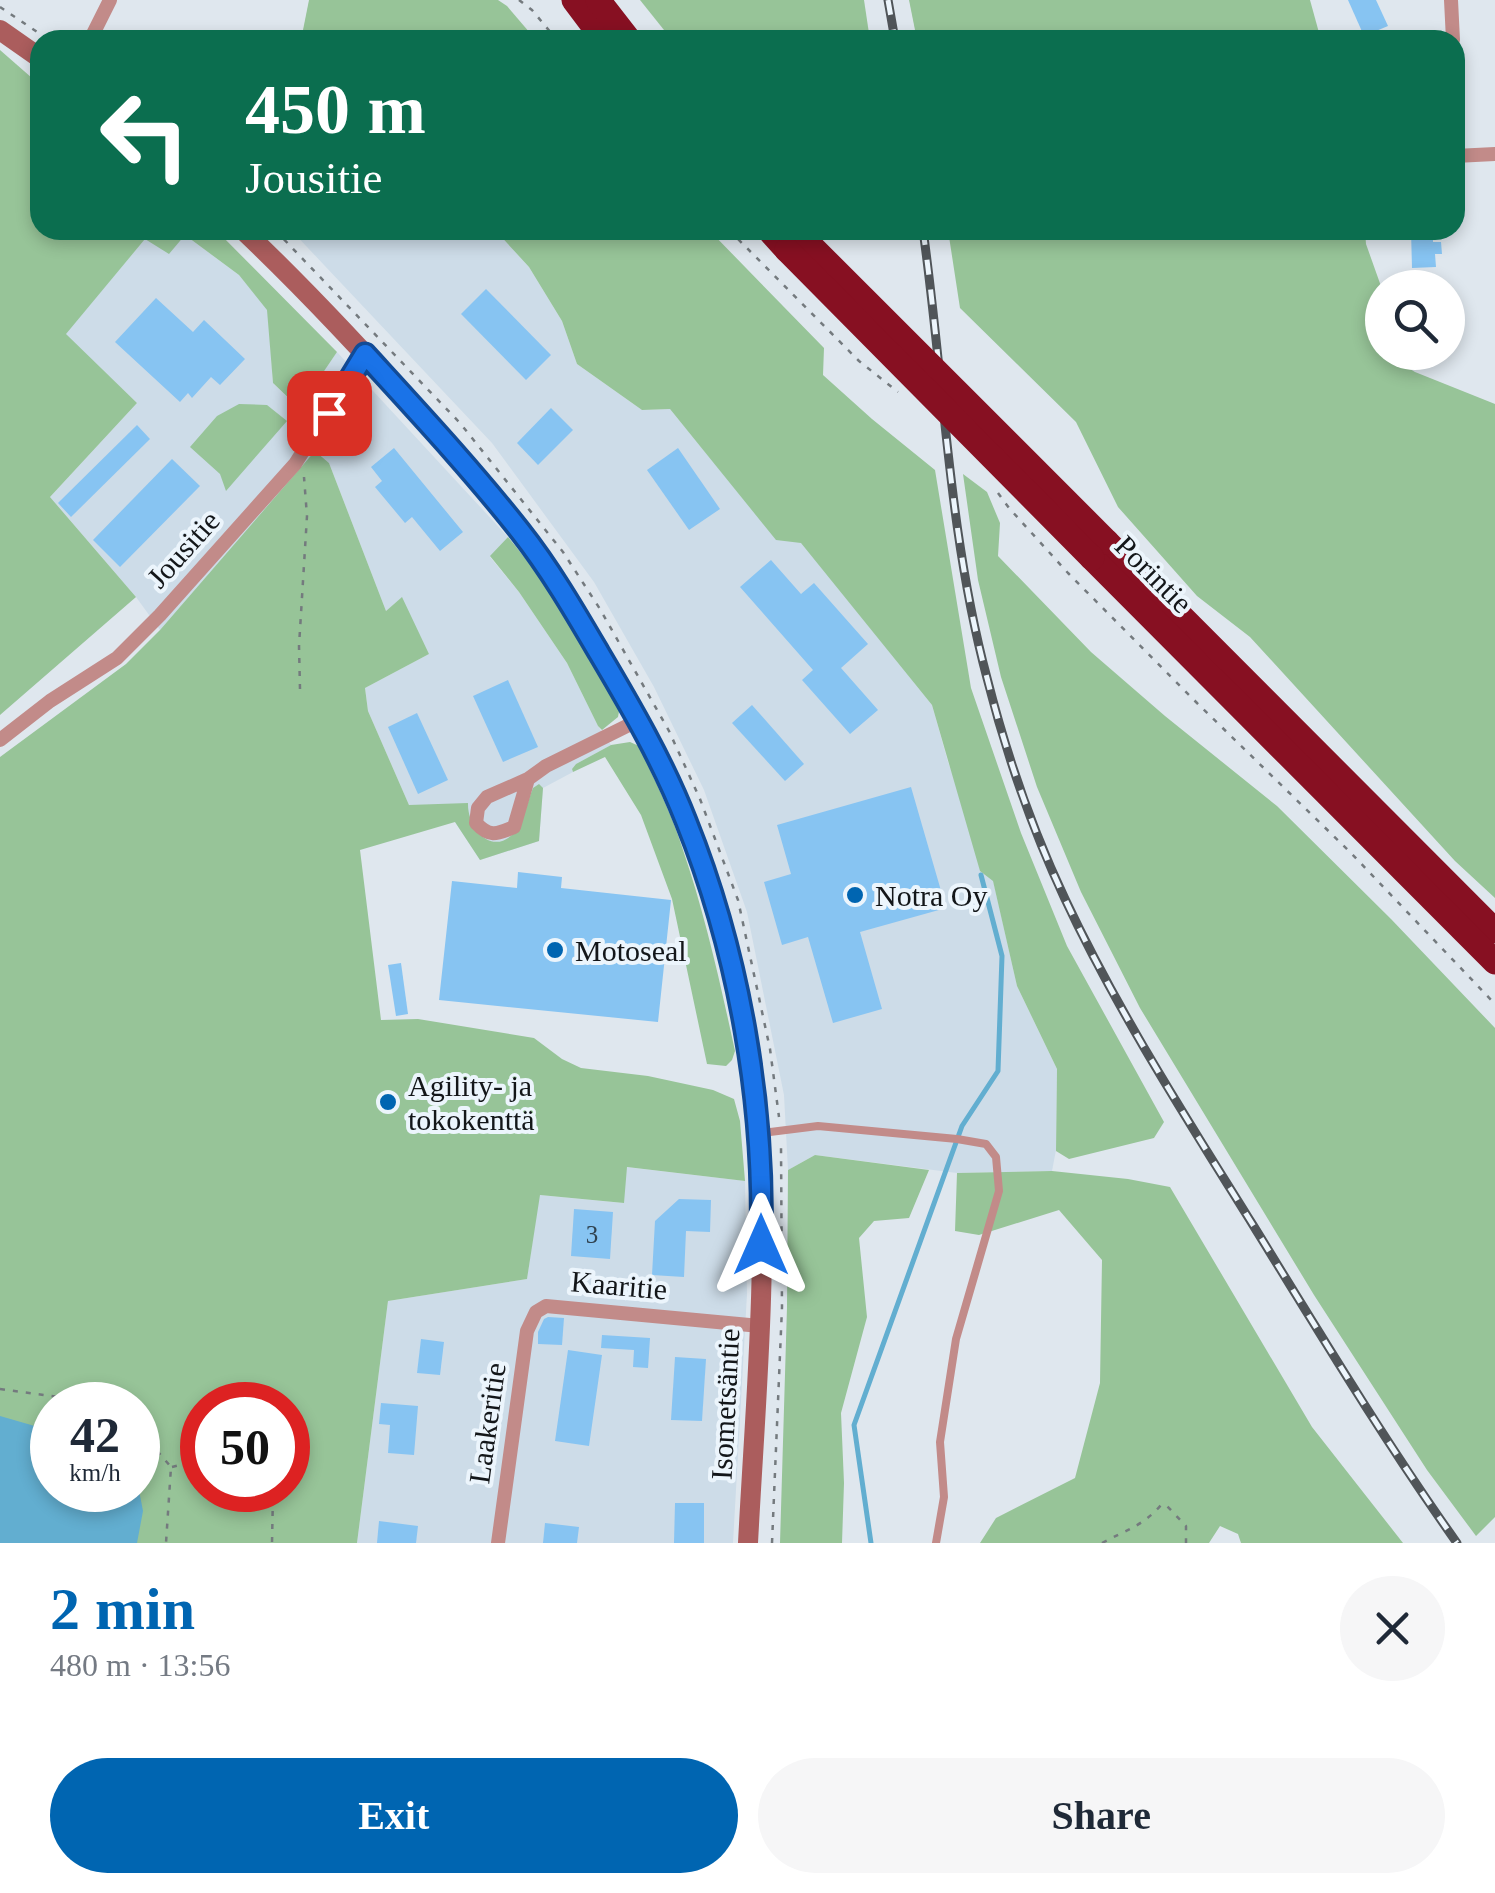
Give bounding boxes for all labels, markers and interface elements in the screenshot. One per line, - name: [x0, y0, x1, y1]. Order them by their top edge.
- icon: left: [80, 70, 210, 200]
- text: 450 m: [245, 71, 426, 148]
- text: Jousitie: [245, 153, 383, 203]
- map controls: [1365, 270, 1465, 370]
- button: search: [1365, 270, 1465, 370]
- pin: [287, 371, 372, 456]
- icon: arrive: [302, 386, 357, 441]
- street label: Jousitie: [140, 504, 226, 594]
- street label: Porintie: [1109, 529, 1199, 619]
- place label: Notra Oy: [875, 879, 987, 912]
- marker: Notra Oy: [844, 884, 866, 906]
- place label: Motoseal: [575, 934, 687, 967]
- marker: Motoseal: [544, 939, 566, 961]
- place label: Agility- ja tokokenttä: [408, 1069, 535, 1136]
- marker: Agility- ja tokokenttä: [377, 1091, 399, 1113]
- position arrow: [709, 1193, 813, 1297]
- house number: 3: [586, 1221, 598, 1248]
- street label: Kaaritie: [569, 1264, 669, 1306]
- street label: Isometsäntie: [705, 1327, 745, 1481]
- street label: Laakeritie: [462, 1360, 512, 1486]
- speed limit sign: 50: [180, 1382, 310, 1512]
- text: 42: [70, 1407, 120, 1463]
- text: km/h: [69, 1459, 121, 1486]
- text: 2 min: [50, 1576, 195, 1642]
- button: close: [1340, 1576, 1445, 1681]
- text: 480 m · 13:56: [50, 1647, 230, 1683]
- button: Exit: [50, 1758, 738, 1873]
- button: Share: [758, 1758, 1445, 1873]

